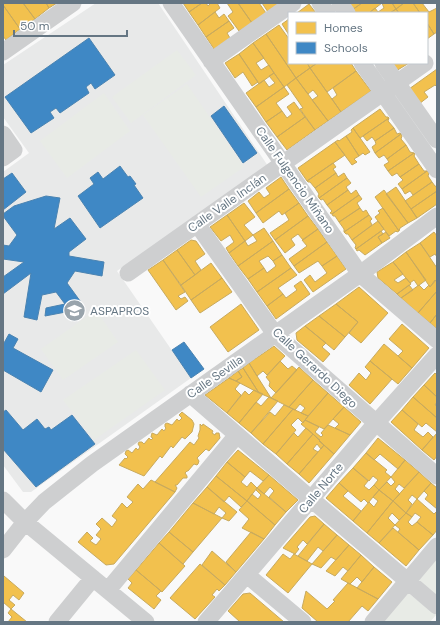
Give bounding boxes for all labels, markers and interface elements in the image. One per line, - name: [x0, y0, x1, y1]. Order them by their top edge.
- scale bar: [14, 12, 127, 38]
- legend: [288, 12, 428, 64]
- text: 50 m: [20, 18, 49, 34]
- text: Homes: [324, 20, 363, 36]
- text: Schools: [324, 40, 368, 56]
- street label: Calle Fulgencio Miñano: [252, 123, 338, 237]
- street label: Calle Valle Inclán: [185, 170, 270, 236]
- school or university icon: ASPAPROS: [61, 298, 87, 324]
- place label: ASPAPROS: [90, 303, 149, 319]
- street label: Calle Gerardo Diego: [269, 324, 361, 412]
- street label: Calle Sevilla: [184, 352, 246, 402]
- street label: Calle Norte: [295, 459, 347, 517]

